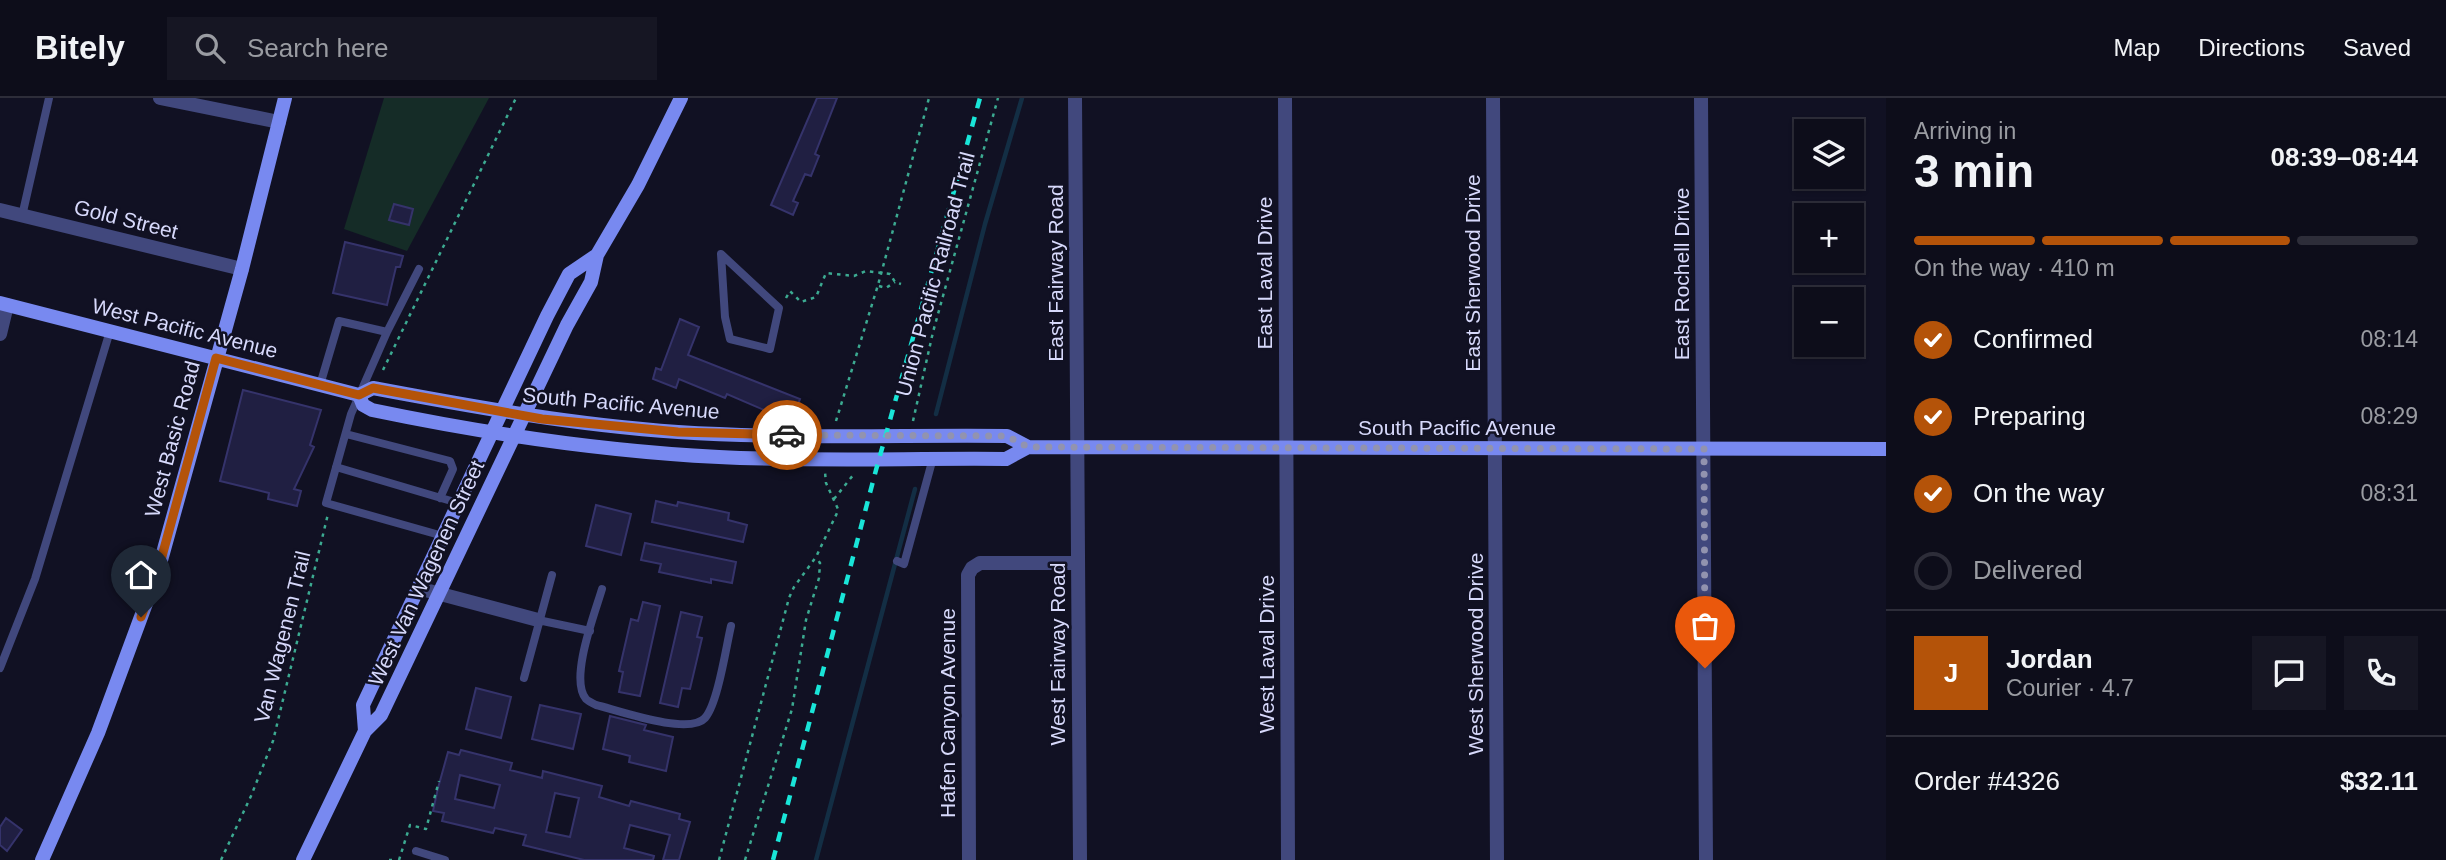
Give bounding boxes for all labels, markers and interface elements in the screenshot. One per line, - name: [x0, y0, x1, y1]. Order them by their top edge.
- search box: [167, 17, 657, 80]
- text: Bitely: [35, 29, 125, 66]
- icon: search: [191, 29, 229, 67]
- text: Search here: [247, 33, 389, 63]
- text: Map: [2114, 34, 2160, 61]
- text: Directions: [2198, 34, 2305, 61]
- text: Saved: [2343, 34, 2411, 61]
- text: Arriving in: [1914, 118, 2016, 144]
- map controls: [1794, 119, 1864, 357]
- button: layers: [1794, 119, 1864, 189]
- text: 08:39–08:44: [2271, 142, 2418, 172]
- text: 3 min: [1914, 145, 2034, 197]
- street label: Union Pacific Railroad Trail: [891, 149, 979, 399]
- street label: East Sherwood Drive: [1461, 174, 1484, 372]
- street label: East Fairway Road: [1044, 184, 1067, 362]
- street label: East Rochell Drive: [1670, 188, 1693, 360]
- street label: Gold Street: [72, 195, 180, 243]
- street label: East Laval Drive: [1253, 197, 1276, 349]
- button: +: [1794, 203, 1864, 273]
- text: On the way · 410 m: [1914, 255, 2115, 281]
- button: −: [1794, 287, 1864, 357]
- street label: West Pacific Avenue: [90, 294, 280, 362]
- icon: check: [1914, 321, 1952, 359]
- text: Confirmed: [1973, 324, 2093, 354]
- text: 08:14: [2360, 326, 2418, 352]
- street label: West Basic Road: [140, 358, 204, 520]
- street label: South Pacific Avenue: [521, 383, 721, 423]
- icon: check: [1914, 398, 1952, 436]
- courier: [752, 400, 822, 470]
- text: Preparing: [1973, 401, 2086, 431]
- text: 08:29: [2360, 403, 2418, 429]
- icon: car: [768, 416, 806, 454]
- street label: South Pacific Avenue: [1358, 416, 1556, 439]
- street label: West Van Wagenen Street: [364, 457, 488, 689]
- icon: check: [1914, 475, 1952, 513]
- text: On the way: [1973, 478, 2105, 508]
- text: 08:31: [2360, 480, 2418, 506]
- pin: [111, 545, 171, 617]
- street label: Van Wagenen Trail: [250, 549, 314, 725]
- street label: West Sherwood Drive: [1464, 553, 1487, 755]
- text: Delivered: [1973, 555, 2083, 585]
- icon: home: [122, 556, 160, 594]
- street label: West Fairway Road: [1046, 563, 1069, 745]
- street label: West Laval Drive: [1255, 575, 1278, 733]
- pin: [1675, 596, 1735, 668]
- icon: bag: [1686, 607, 1724, 645]
- street label: Hafen Canyon Avenue: [936, 608, 959, 818]
- button: chat: [2252, 636, 2326, 710]
- button: phone: [2344, 636, 2418, 710]
- text: Jordan: [2006, 644, 2093, 674]
- text: J: [1944, 658, 1958, 688]
- text: Courier · 4.7: [2006, 675, 2134, 701]
- text: Order #4326: [1914, 766, 2060, 796]
- text: $32.11: [2340, 766, 2418, 796]

